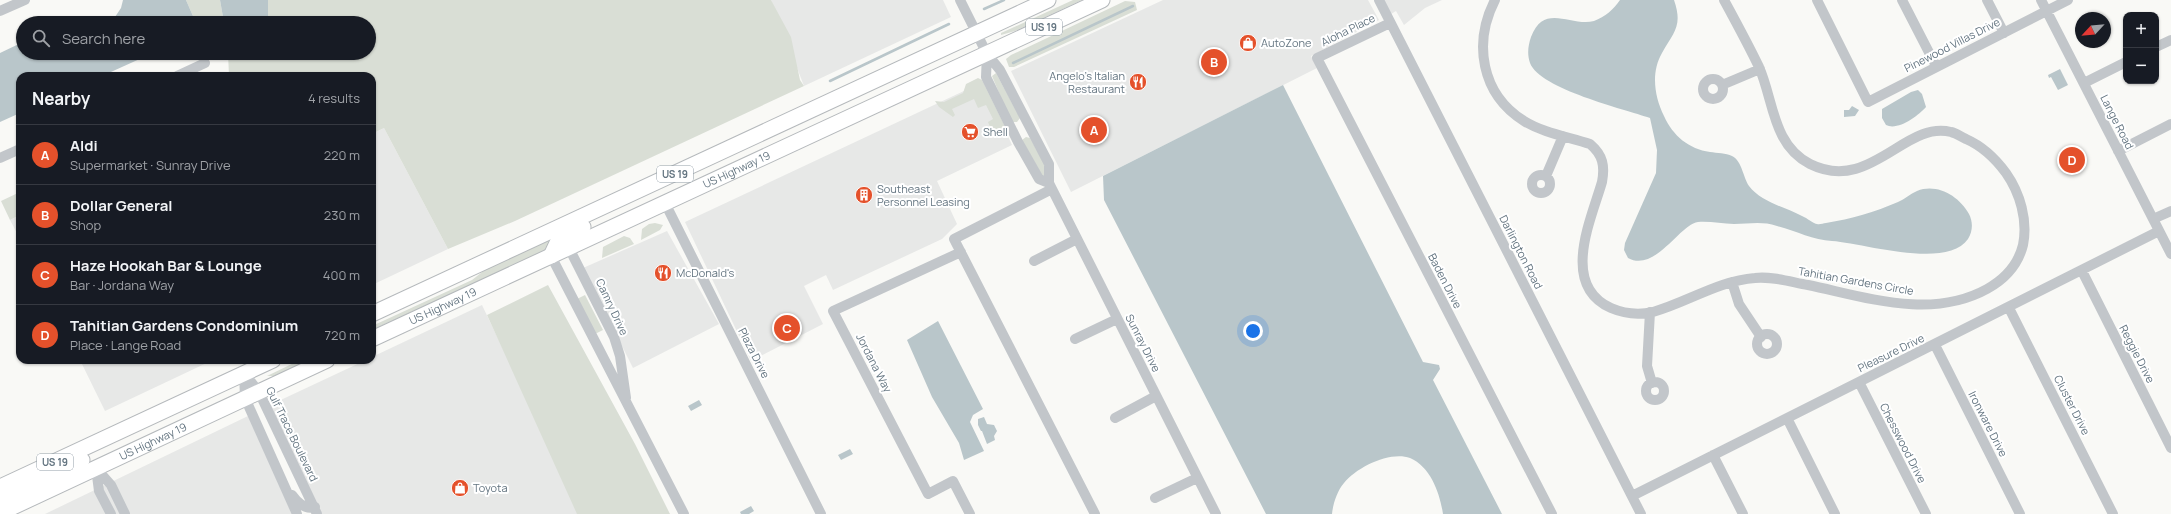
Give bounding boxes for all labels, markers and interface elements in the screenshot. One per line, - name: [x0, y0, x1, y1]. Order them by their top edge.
- street label: Aloha Place: [1318, 10, 1378, 49]
- north arrow: [2075, 12, 2111, 48]
- map controls: [2123, 12, 2159, 84]
- button: +: [2123, 12, 2159, 48]
- street label: Pinewood Villas Drive: [1901, 14, 2003, 75]
- search box: [16, 16, 376, 60]
- road number: US 19: [1026, 19, 1062, 35]
- icon: search: [30, 27, 52, 49]
- text: Search here: [62, 28, 145, 49]
- shop icon: AutoZone: [1238, 33, 1258, 53]
- place label: AutoZone: [1261, 35, 1312, 50]
- pin: B: [1201, 47, 1227, 77]
- button: −: [2123, 48, 2159, 84]
- place label: Angelo's Italian Restaurant: [1049, 68, 1125, 96]
- restaurant icon: Angelo's Italian Restaurant: [1128, 72, 1148, 92]
- text: Nearby: [32, 87, 90, 110]
- text: 4 results: [308, 89, 360, 107]
- street label: Lange Road: [2097, 92, 2138, 152]
- pin: A: [1081, 115, 1107, 145]
- supermarket icon: Shell: [960, 122, 980, 142]
- place label: Shell: [983, 124, 1008, 139]
- text: Aldi: [70, 135, 98, 156]
- pin: D: [2059, 145, 2085, 175]
- text: A: [41, 146, 49, 164]
- text: 220 m: [324, 146, 360, 164]
- street label: US Highway 19: [700, 147, 773, 191]
- text: Supermarket · Sunray Drive: [70, 156, 231, 174]
- road number: US 19: [657, 166, 693, 182]
- place label: Southeast Personnel Leasing: [877, 181, 970, 209]
- building icon: Southeast Personnel Leasing: [854, 185, 874, 205]
- text: Dollar General: [70, 195, 173, 216]
- text: B: [41, 206, 49, 224]
- text: 230 m: [324, 206, 360, 224]
- street label: Darlington Road: [1496, 212, 1547, 291]
- text: Shop: [70, 216, 101, 234]
- street label: Baden Drive: [1425, 251, 1466, 311]
- text: Haze Hookah Bar & Lounge: [70, 255, 262, 276]
- restaurant icon: McDonald's: [653, 263, 673, 283]
- street label: Tahitian Gardens Circle: [1797, 263, 1916, 298]
- place label: McDonald's: [676, 265, 734, 280]
- text: C: [40, 266, 50, 284]
- text: 400 m: [323, 266, 360, 284]
- text: Bar · Jordana Way: [70, 276, 174, 294]
- street label: Camry Drive: [593, 276, 632, 338]
- street label: US Highway 19: [406, 284, 479, 328]
- street label: Sunray Drive: [1122, 311, 1165, 375]
- pin: C: [774, 313, 800, 343]
- text: Tahitian Gardens Condominium: [70, 315, 298, 336]
- your location: [1243, 321, 1263, 341]
- street label: Reggie Drive: [2116, 322, 2159, 386]
- street label: Plaza Drive: [735, 325, 774, 381]
- text: D: [40, 326, 50, 344]
- text: 720 m: [325, 326, 360, 344]
- street label: Pleasure Drive: [1855, 330, 1927, 375]
- street label: Jordana Way: [853, 331, 896, 395]
- text: Place · Lange Road: [70, 336, 181, 354]
- street label: Cluster Drive: [2051, 372, 2094, 438]
- street label: Gulf Trace Boulevard: [263, 384, 322, 484]
- street label: Ironware Drive: [1965, 388, 2012, 460]
- street label: Chesswood Drive: [1877, 400, 1930, 486]
- street label: US Highway 19: [117, 419, 189, 463]
- road number: US 19: [37, 454, 73, 470]
- shop icon: Toyota: [450, 478, 470, 498]
- place label: Toyota: [473, 480, 508, 495]

